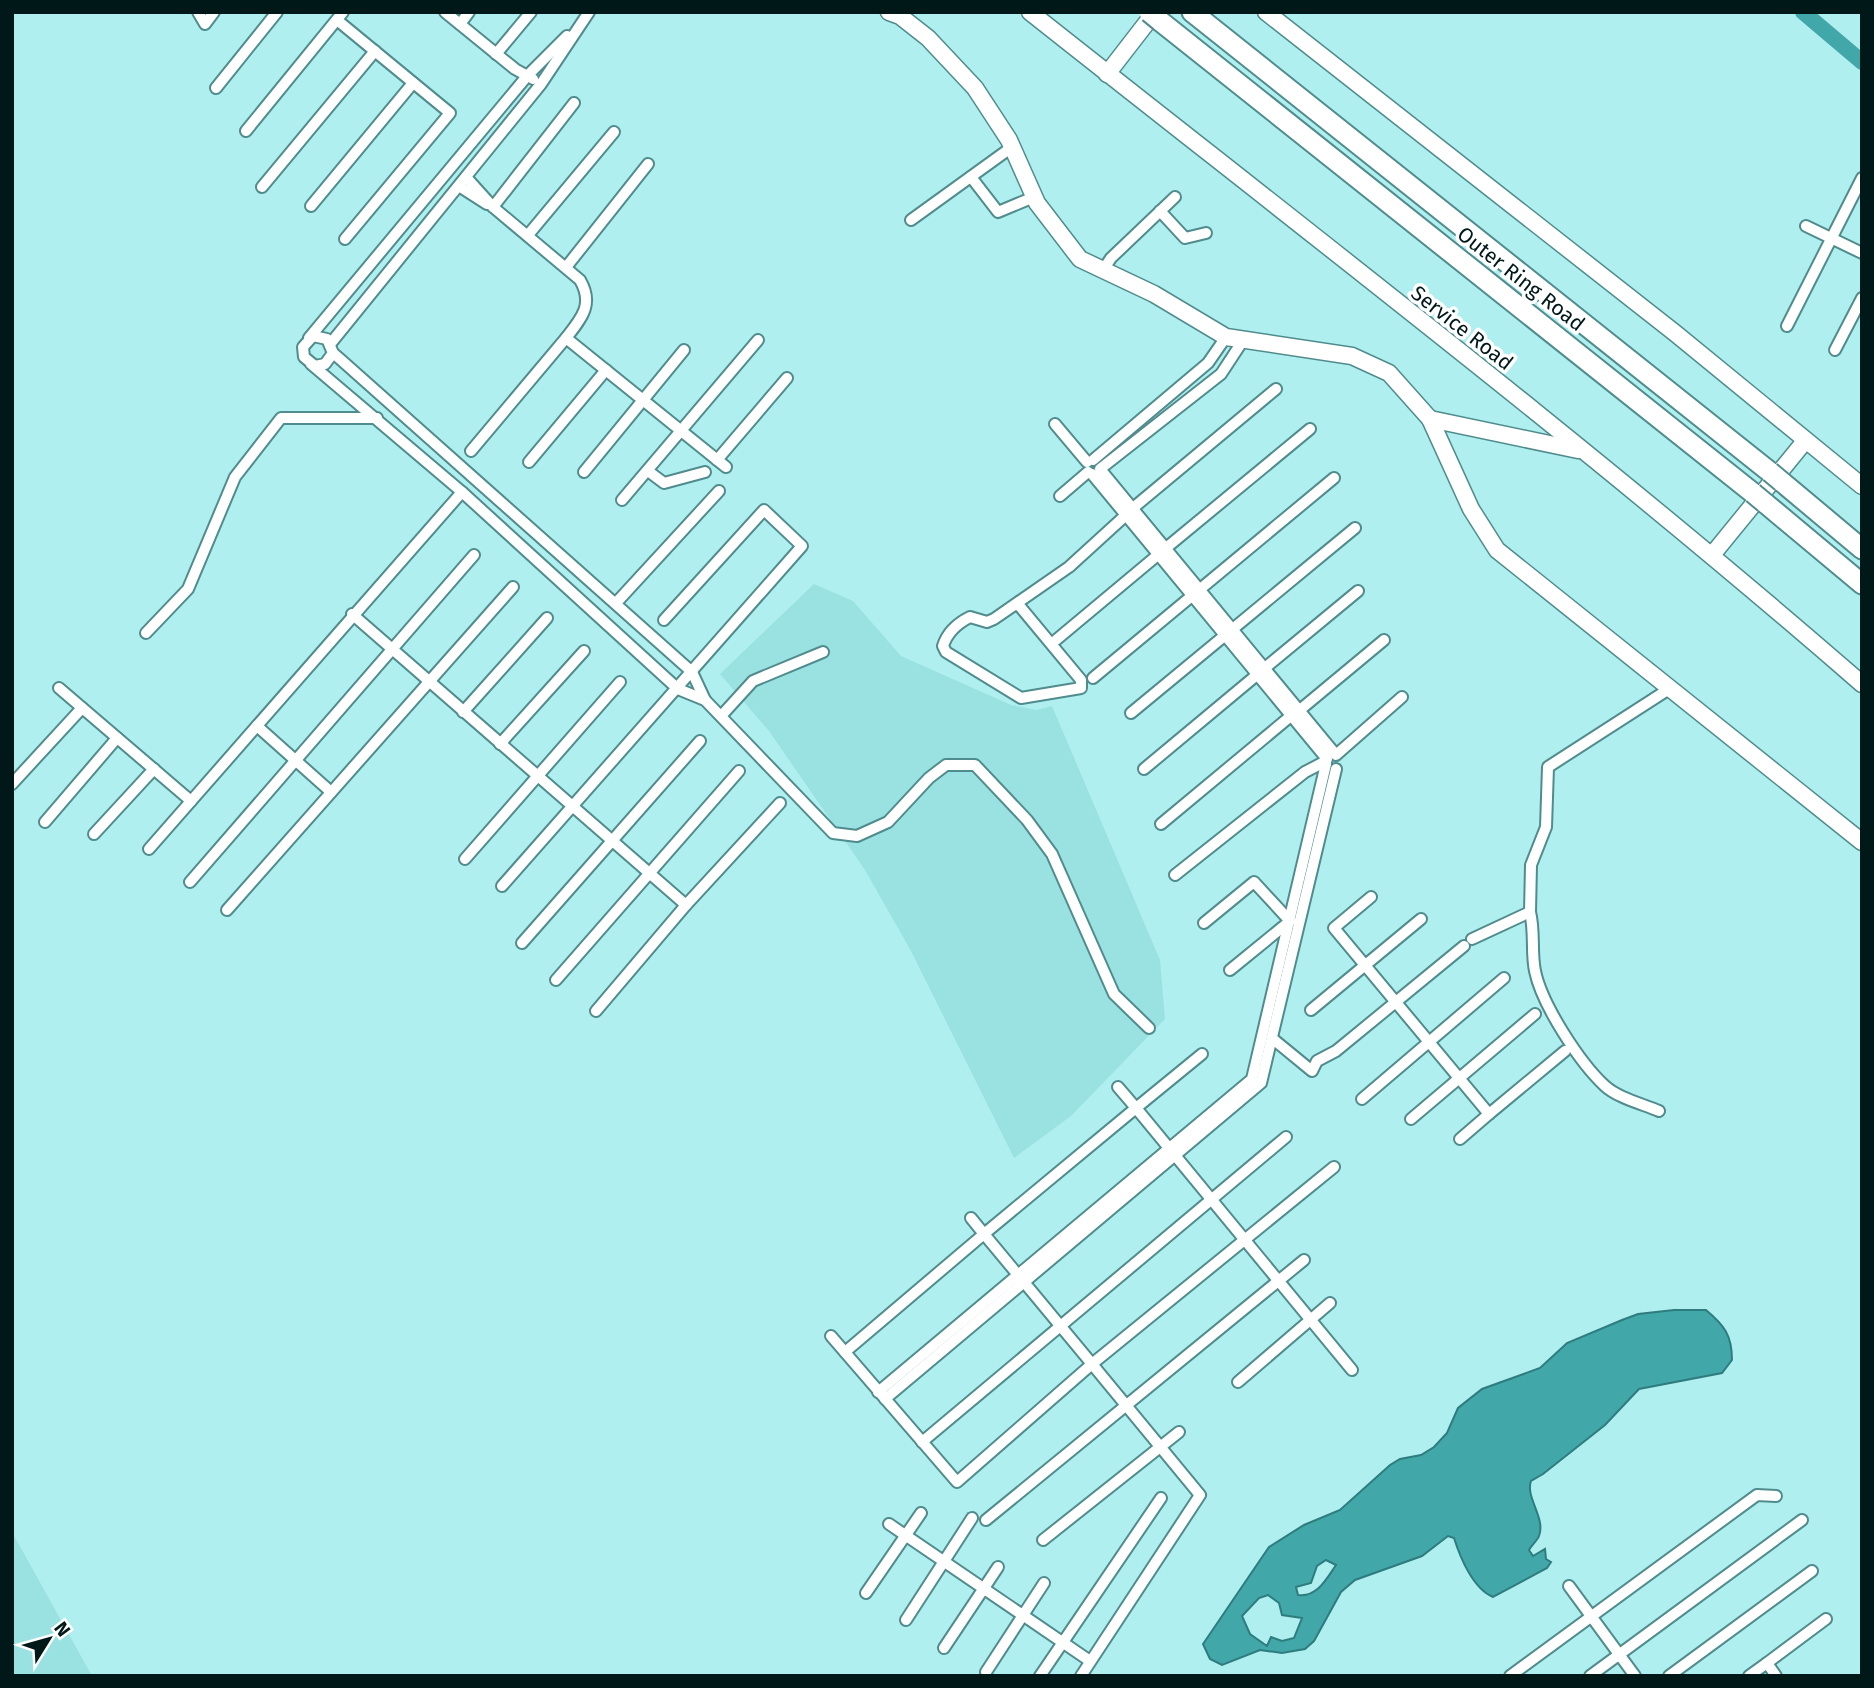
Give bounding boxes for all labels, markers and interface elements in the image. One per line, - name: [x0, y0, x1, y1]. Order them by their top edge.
- street label: Outer Ring Road: [1452, 221, 1590, 337]
- street label: Service Road: [1406, 280, 1518, 376]
- north arrow: [14, 1604, 84, 1674]
- text: N: [49, 1617, 75, 1641]

